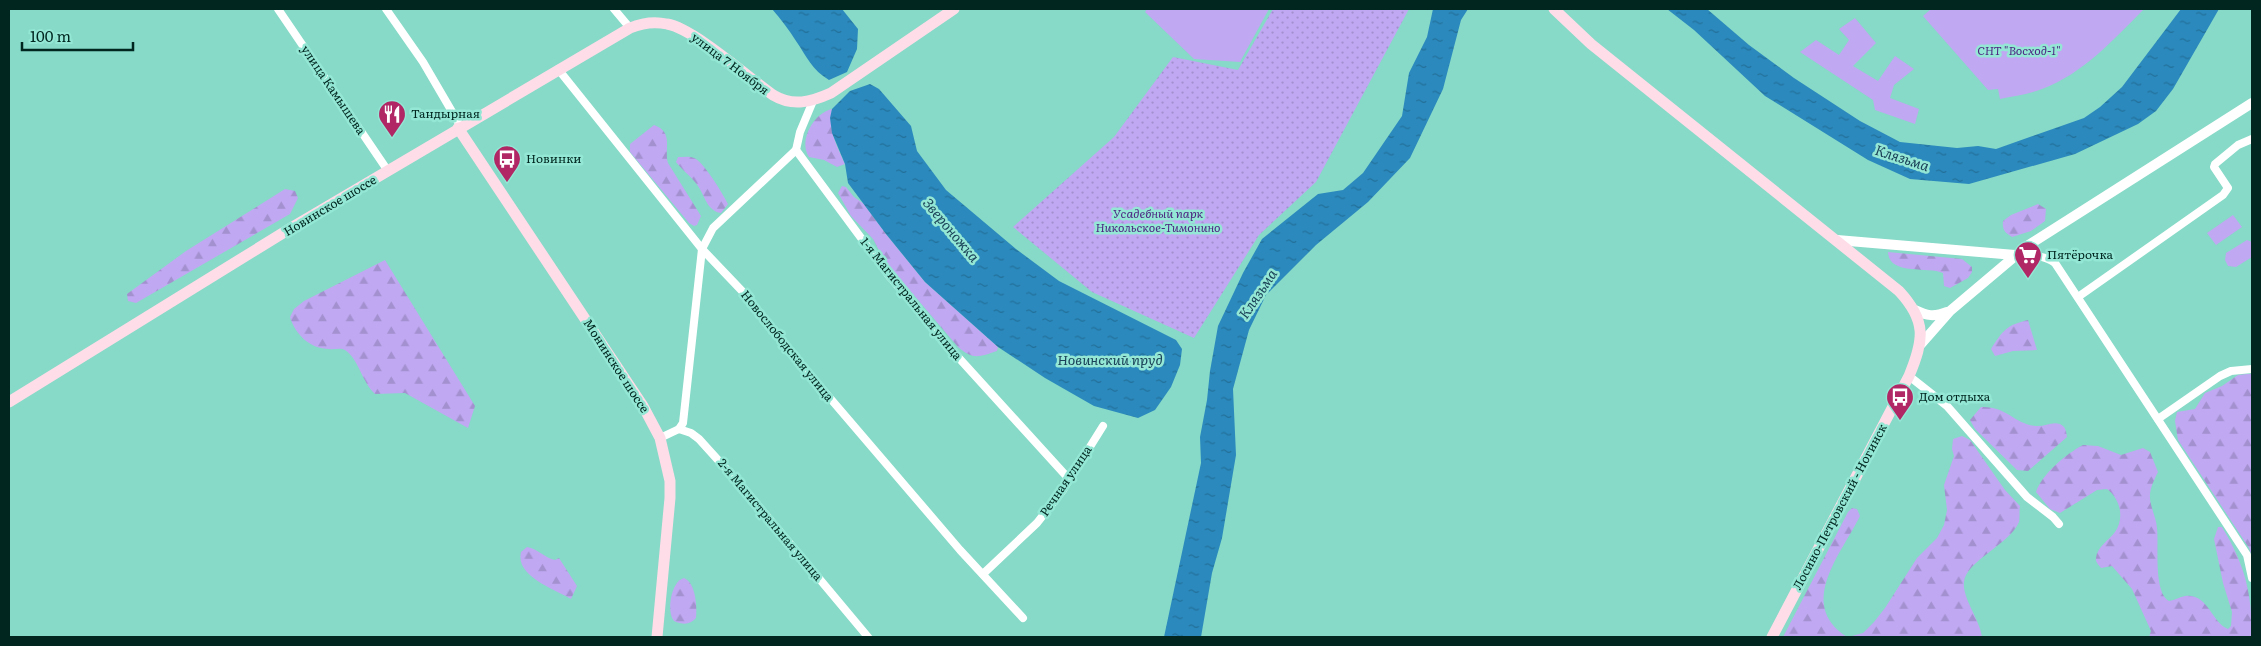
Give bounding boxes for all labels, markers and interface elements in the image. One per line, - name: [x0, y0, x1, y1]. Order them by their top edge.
- scale bar: [22, 20, 134, 52]
- text: 100 m: [30, 24, 71, 47]
- street label: улица 7 Ноября: [688, 28, 773, 98]
- street label: улица Камышева: [297, 41, 371, 138]
- park label: СНТ "Восход-1": [1977, 41, 2061, 59]
- restaurant icon: Тандырная: [377, 99, 407, 138]
- place label: Тандырная: [411, 104, 480, 122]
- water label: Клязьма: [1873, 139, 1932, 175]
- bus stop icon: Новинки: [492, 144, 522, 183]
- place label: Новинки: [526, 149, 582, 167]
- street label: Новинское шоссе: [280, 170, 379, 240]
- water label: Звероножка: [919, 193, 985, 266]
- park label: Усадебный парк Никольское-Тимонино: [1095, 204, 1221, 236]
- street label: 1-я Магистральная улица: [857, 233, 967, 364]
- supermarket icon: Пятёрочка: [2013, 240, 2043, 279]
- place label: Пятёрочка: [2047, 245, 2114, 263]
- water label: Клязьма: [1233, 265, 1281, 322]
- street label: Новослободская улица: [737, 286, 839, 405]
- street label: Монинское шоссе: [580, 315, 654, 416]
- water label: Новинский пруд: [1057, 349, 1163, 369]
- bus stop icon: Дом отдыха: [1885, 382, 1915, 421]
- place label: Дом отдыха: [1919, 387, 1991, 405]
- street label: Лосино-Петровский - Ногинск: [1788, 421, 1891, 593]
- street label: Речная улица: [1035, 441, 1096, 519]
- street label: 2-я Магистральная улица: [714, 454, 828, 585]

